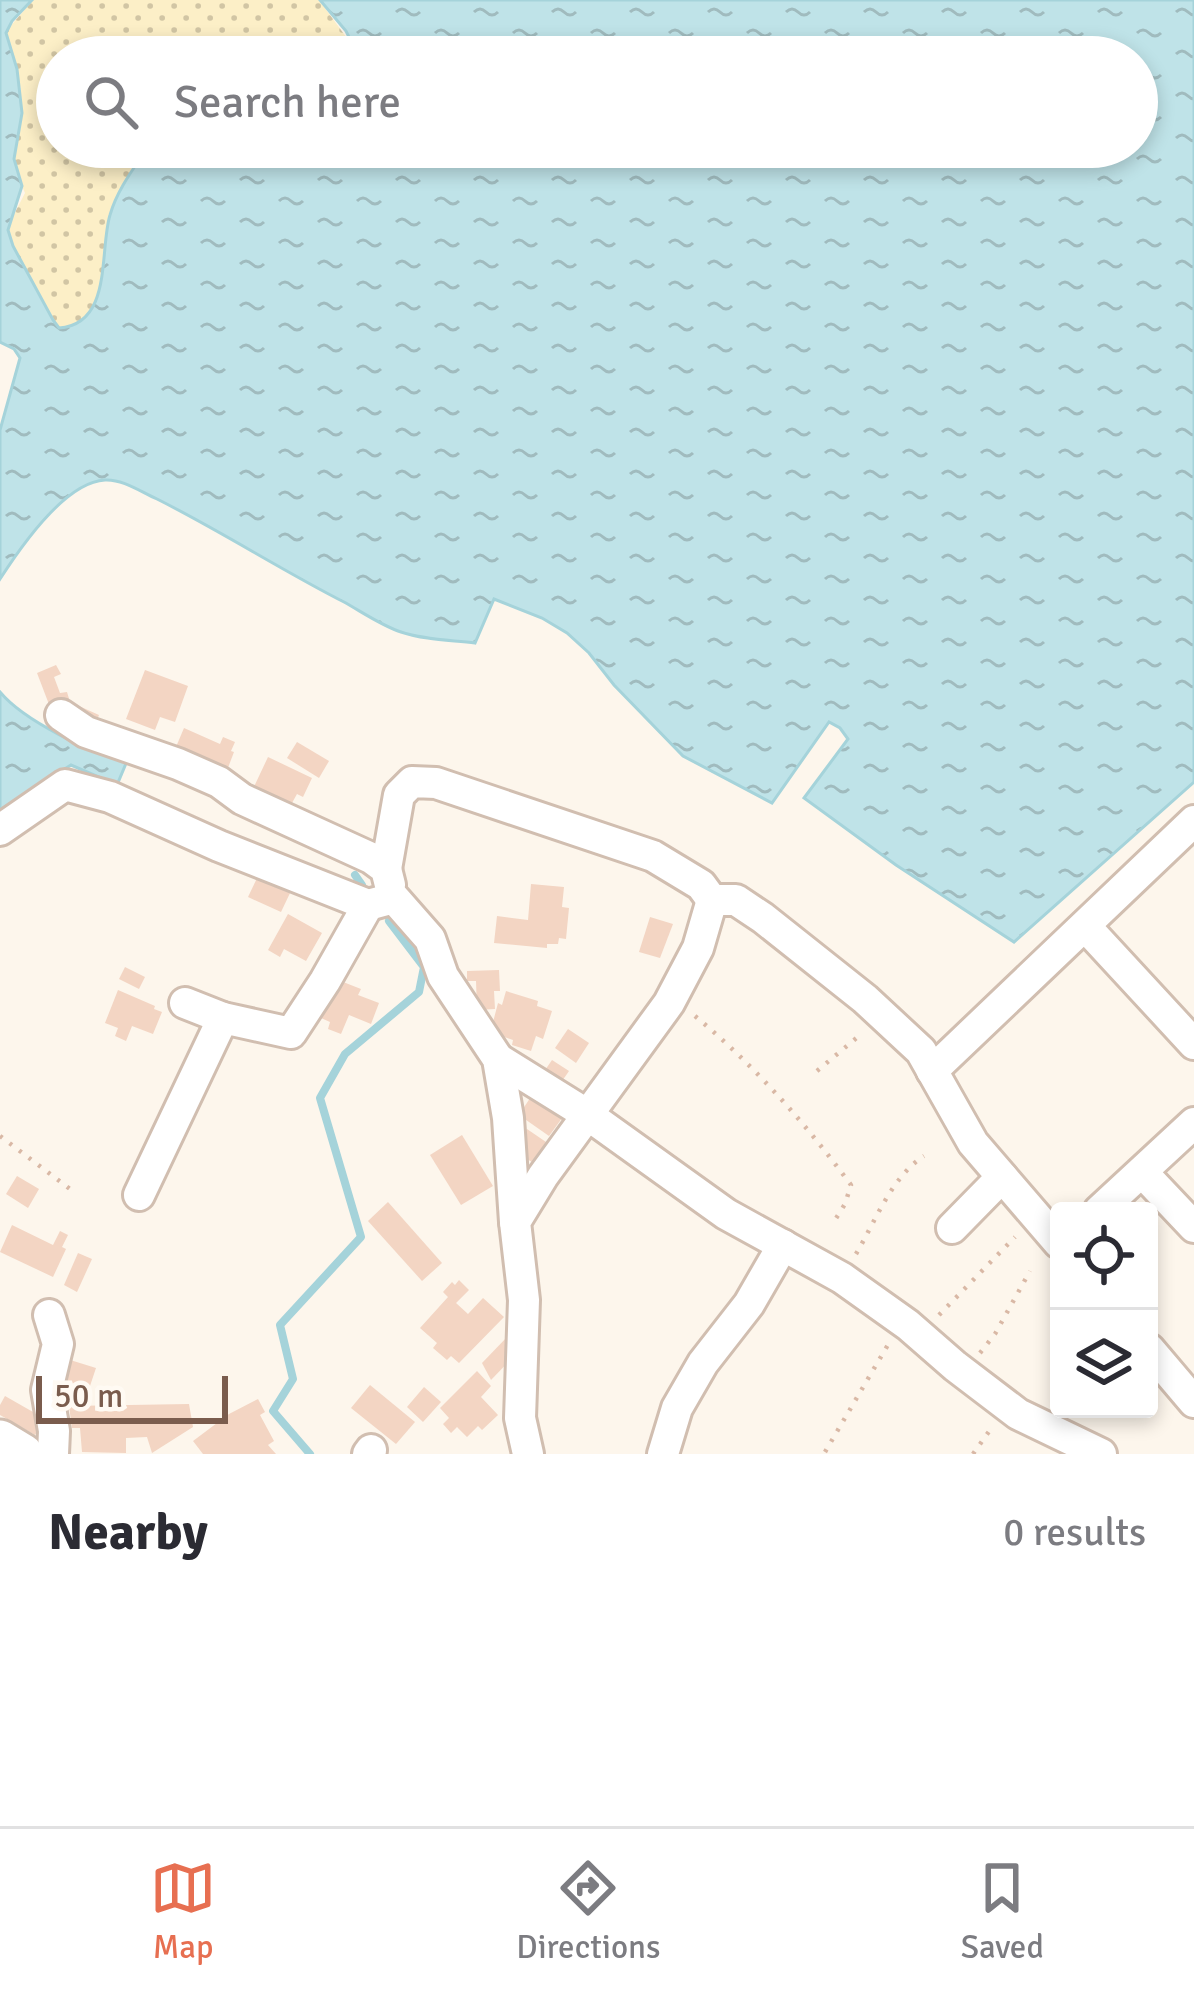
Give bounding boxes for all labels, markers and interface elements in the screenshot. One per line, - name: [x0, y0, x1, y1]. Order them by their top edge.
- search box: [36, 36, 1158, 168]
- icon: search: [78, 69, 144, 135]
- text: Search here: [174, 75, 401, 130]
- map controls: [1050, 1202, 1158, 1418]
- button: locate: [1050, 1202, 1158, 1310]
- button: layers: [1050, 1310, 1158, 1418]
- scale bar: [36, 1370, 228, 1423]
- text: 50 m: [54, 1376, 123, 1417]
- text: Nearby: [48, 1501, 208, 1564]
- text: 0 results: [1003, 1508, 1146, 1556]
- tab: Map: [150, 1855, 216, 1968]
- tab: Directions: [516, 1855, 661, 1968]
- tab: Saved: [961, 1855, 1044, 1968]

